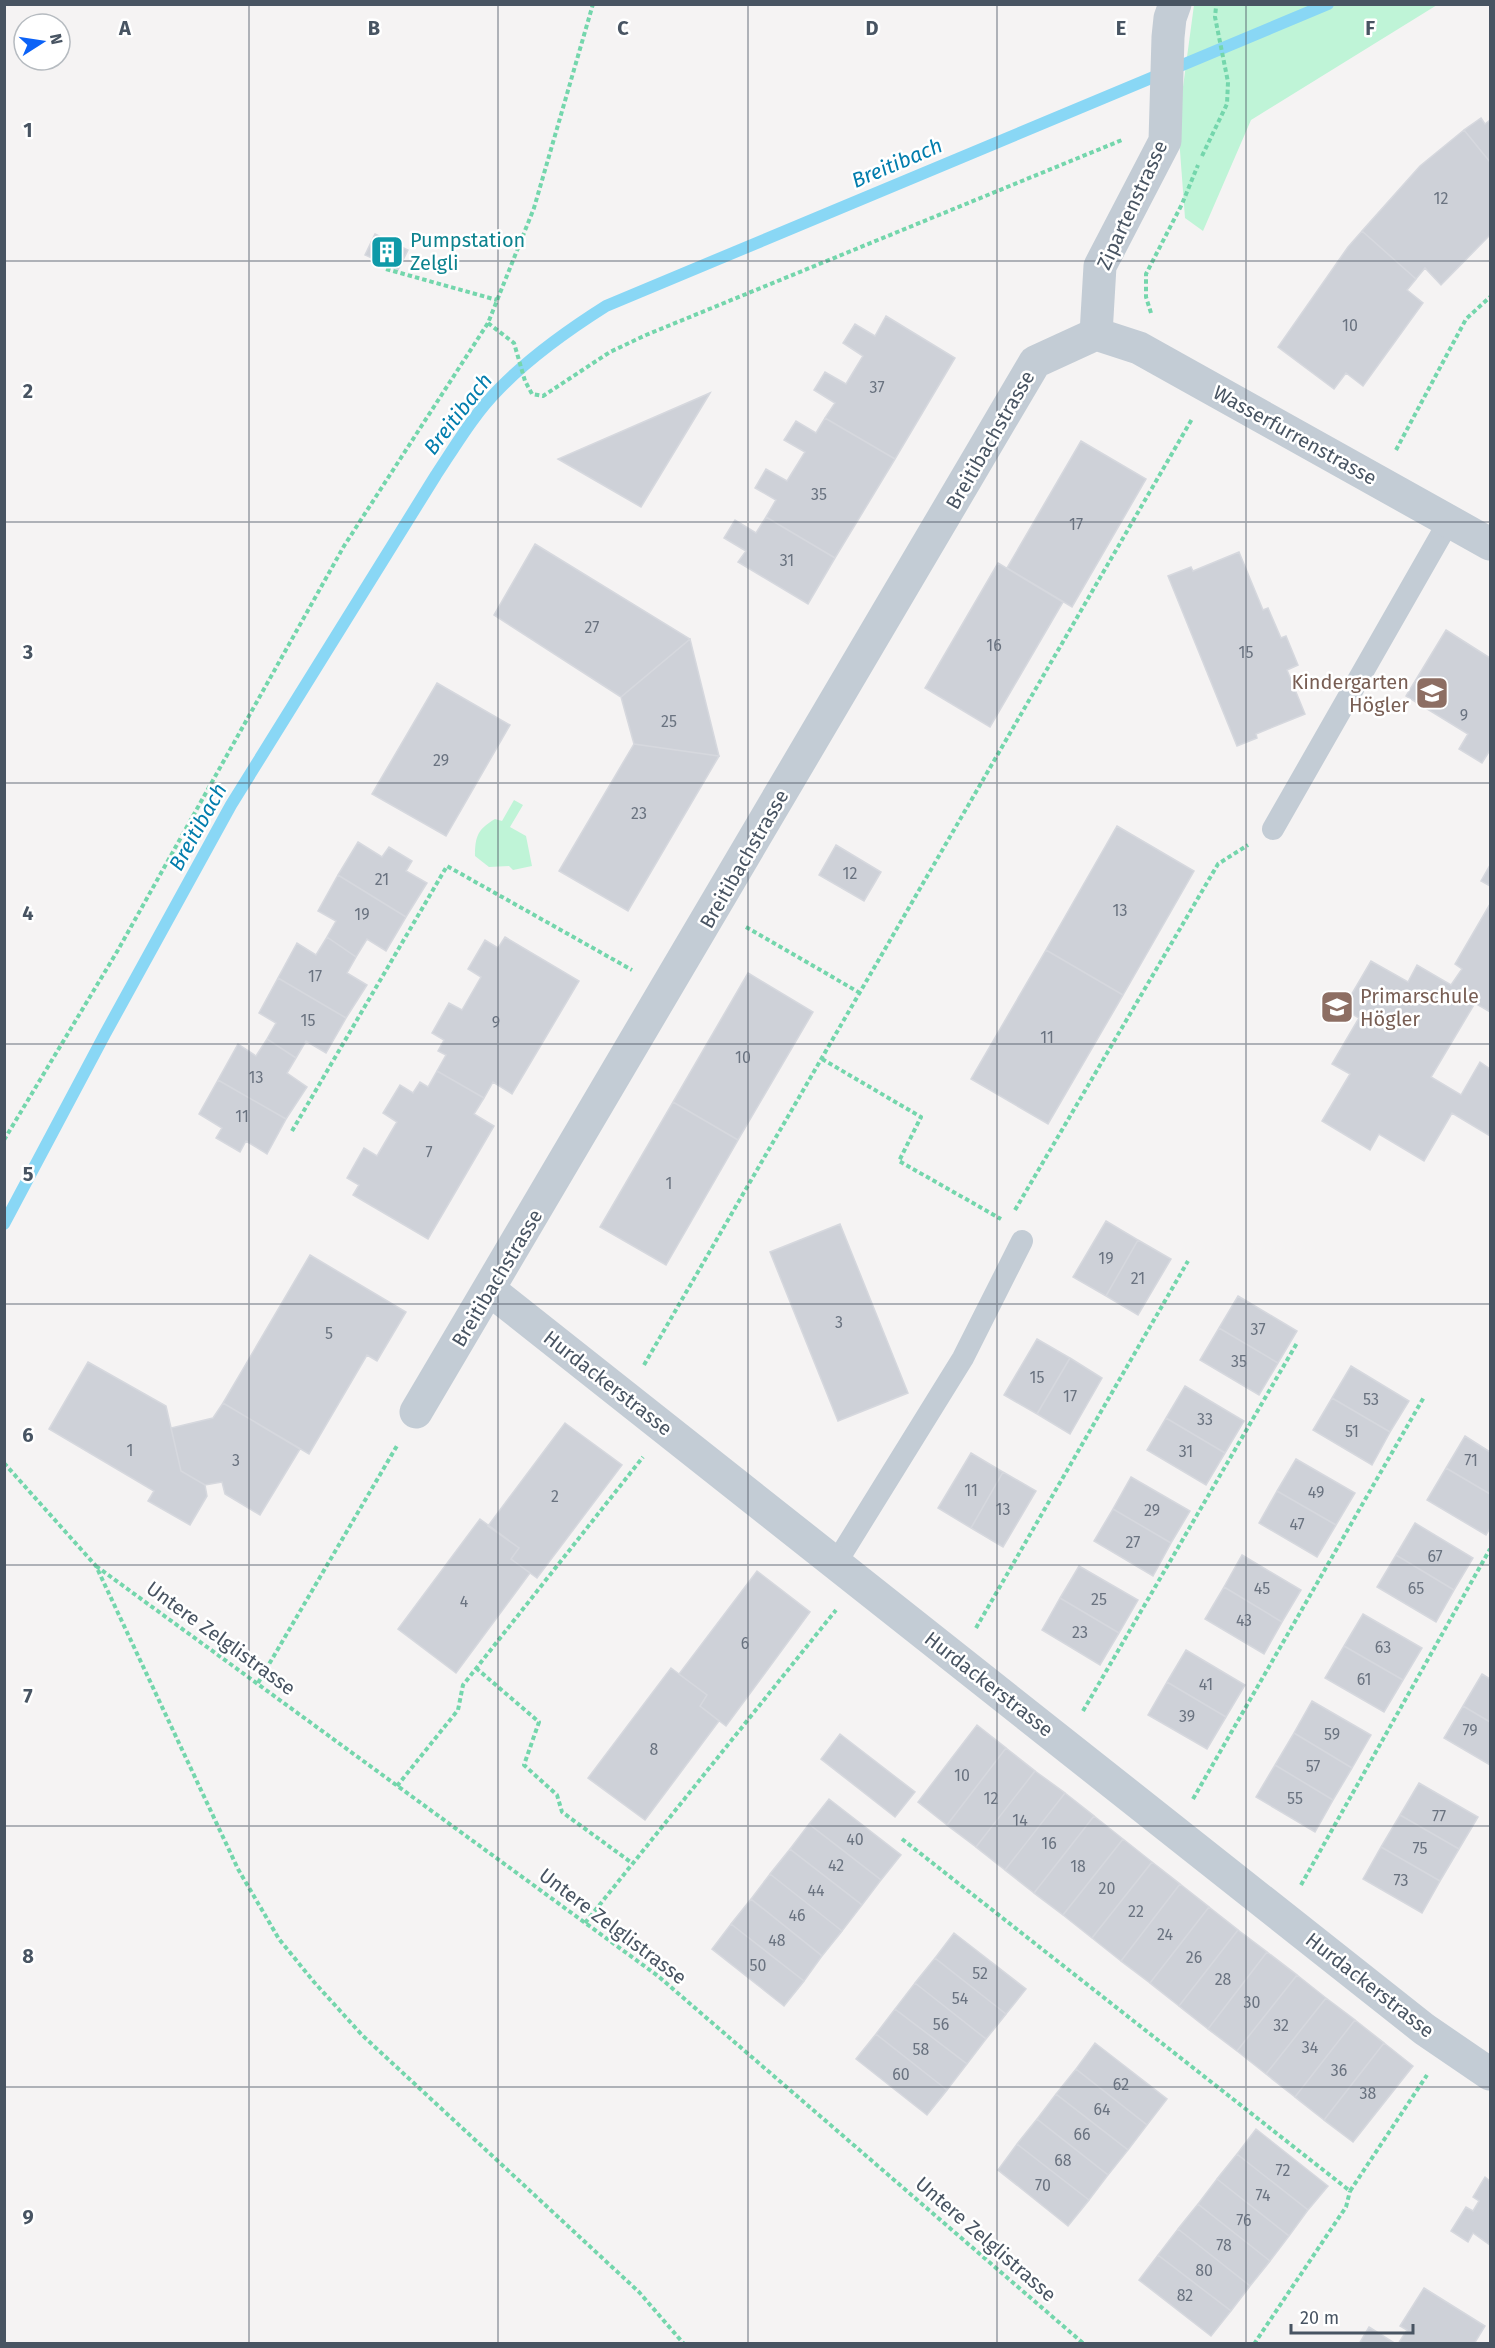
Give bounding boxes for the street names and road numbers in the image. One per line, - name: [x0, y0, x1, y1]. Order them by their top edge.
- street label: Zipartenstrasse: [1092, 137, 1172, 273]
- street label: Breitibachstrasse: [941, 366, 1039, 514]
- street label: Wasserfurrenstrasse: [1209, 380, 1381, 490]
- street label: Breitibachstrasse: [695, 785, 793, 933]
- street label: Breitibachstrasse: [446, 1205, 548, 1351]
- street label: Hurdackerstrasse: [539, 1325, 677, 1441]
- street label: Untere Zelglistrasse: [142, 1576, 300, 1700]
- street label: Hurdackerstrasse: [920, 1626, 1058, 1742]
- street label: Untere Zelglistrasse: [535, 1863, 691, 1989]
- street label: Hurdackerstrasse: [1301, 1927, 1439, 2043]
- street label: Untere Zelglistrasse: [911, 2171, 1061, 2307]

